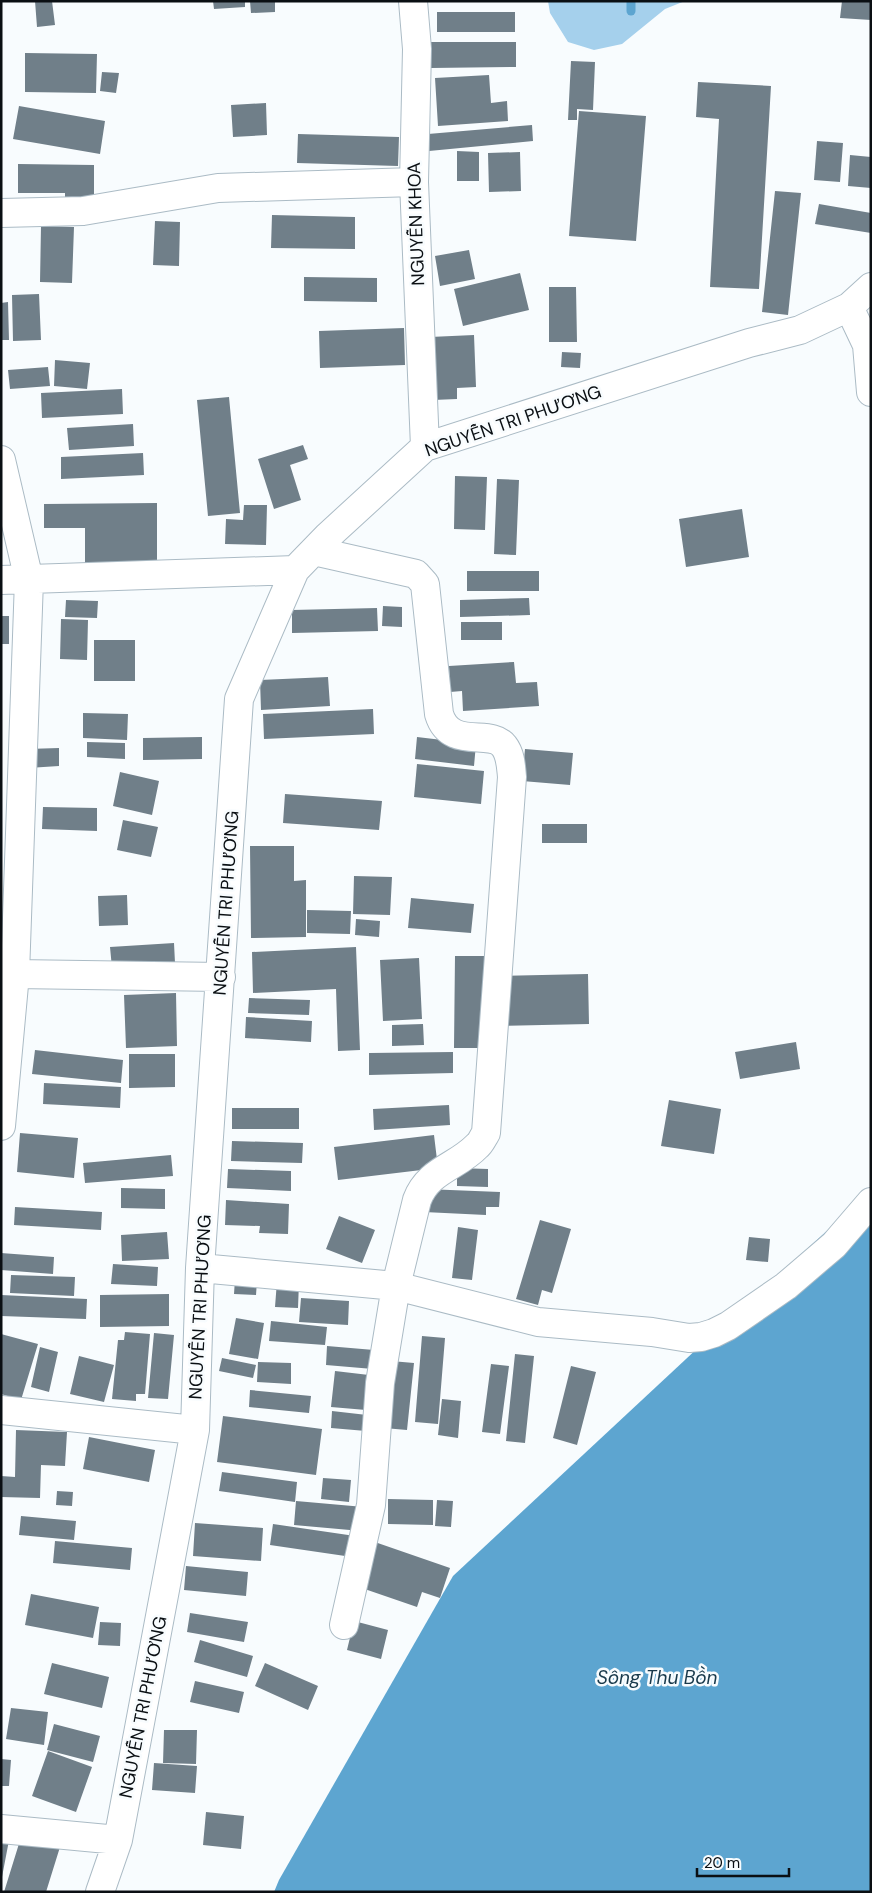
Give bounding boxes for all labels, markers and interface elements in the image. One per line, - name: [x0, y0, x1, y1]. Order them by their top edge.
- street label: NGUYỄN KHOA: [402, 162, 430, 286]
- street label: NGUYỄN TRI PHƯƠNG: [422, 380, 604, 462]
- street label: NGUYỄN TRI PHƯƠNG: [208, 810, 244, 996]
- street label: NGUYỄN TRI PHƯƠNG: [183, 1214, 217, 1400]
- street label: NGUYỄN TRI PHƯƠNG: [114, 1614, 172, 1800]
- water label: Sông Thu Bồn: [597, 1665, 717, 1690]
- scale bar: [697, 1846, 790, 1878]
- text: 20 m: [704, 1853, 740, 1873]

